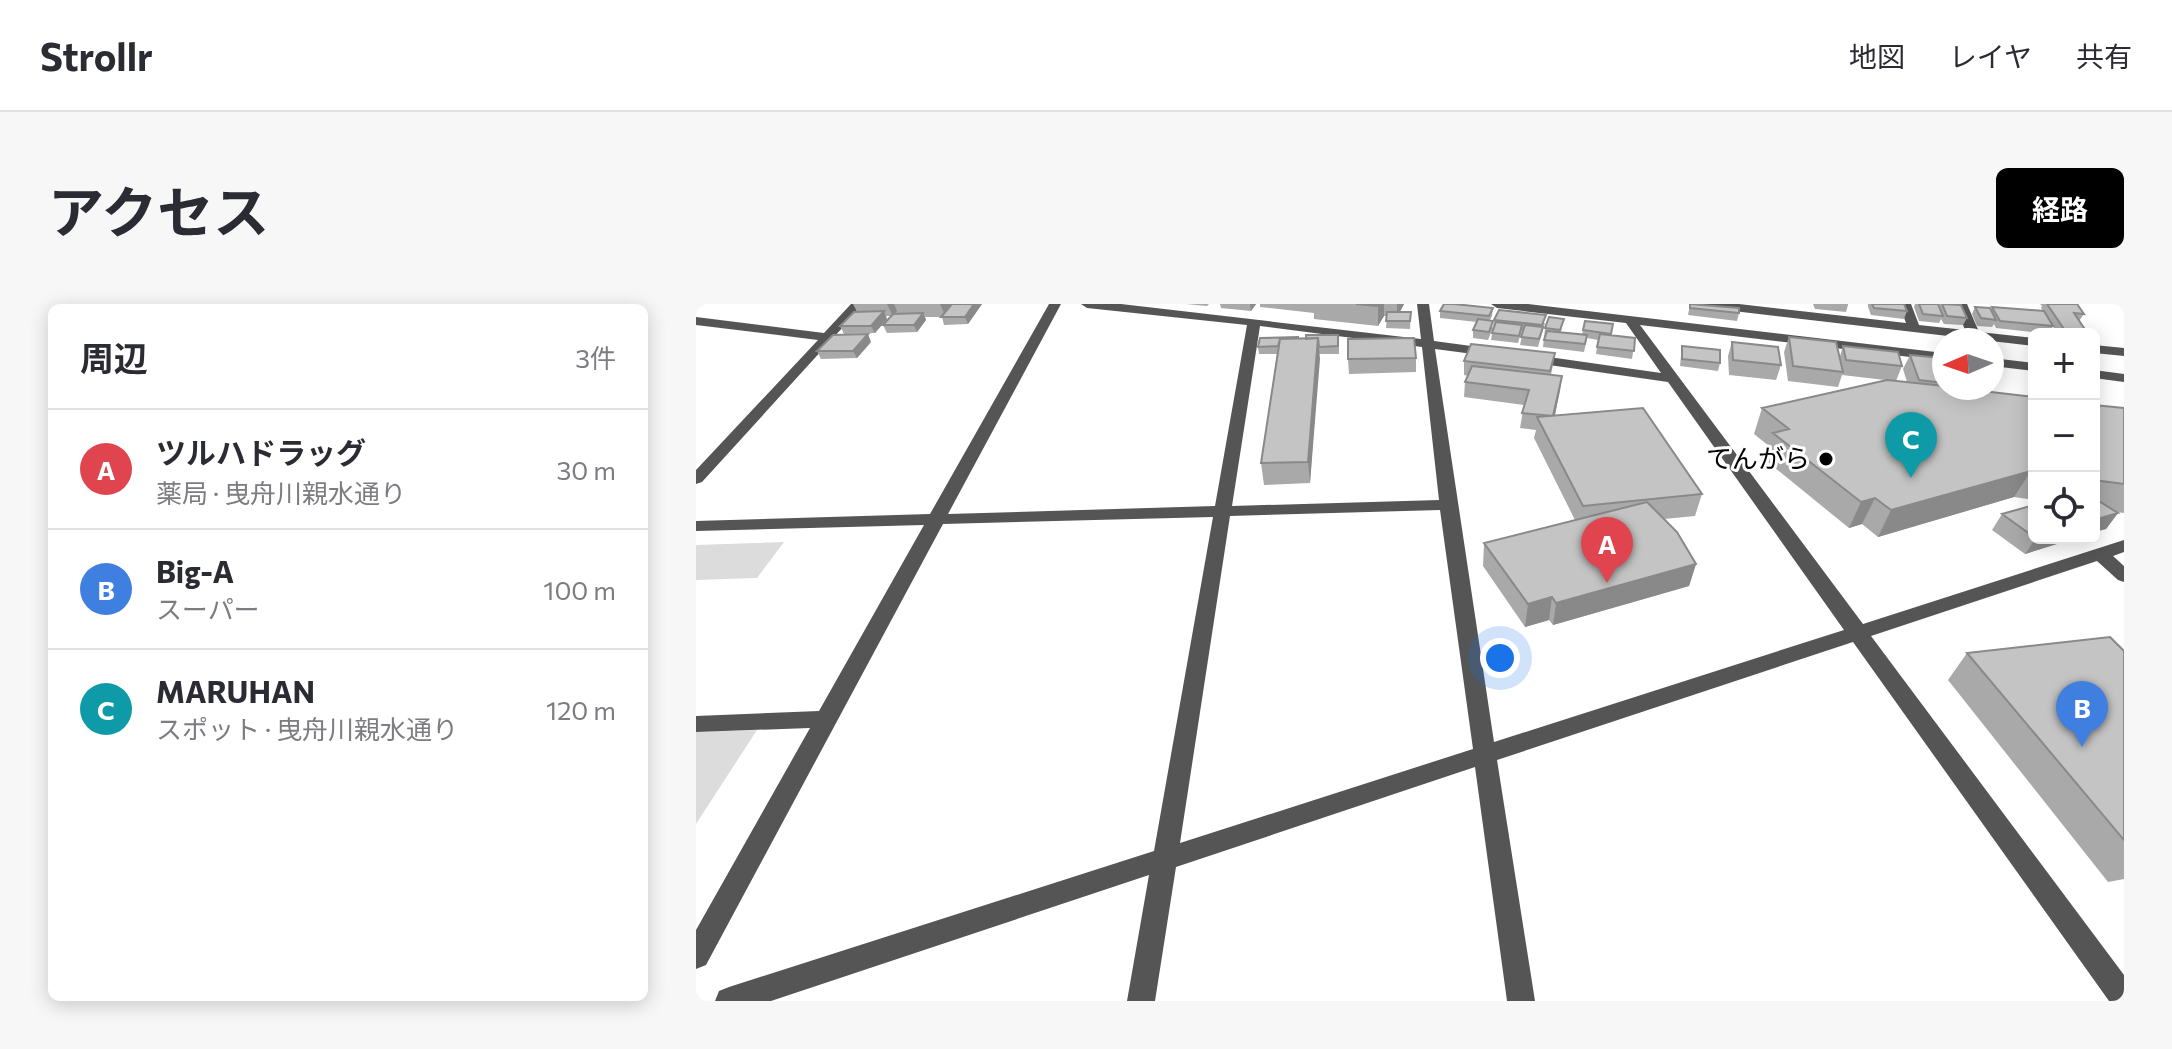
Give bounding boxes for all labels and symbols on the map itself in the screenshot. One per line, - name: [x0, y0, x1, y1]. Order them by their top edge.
- north arrow: [1932, 328, 2004, 400]
- pin: C: [1885, 412, 1937, 478]
- place label: てんがら: [1706, 442, 1810, 473]
- marker: てんがら: [1817, 450, 1835, 468]
- pin: A: [1581, 517, 1633, 583]
- your location: [1480, 638, 1520, 678]
- pin: B: [2056, 681, 2108, 747]

